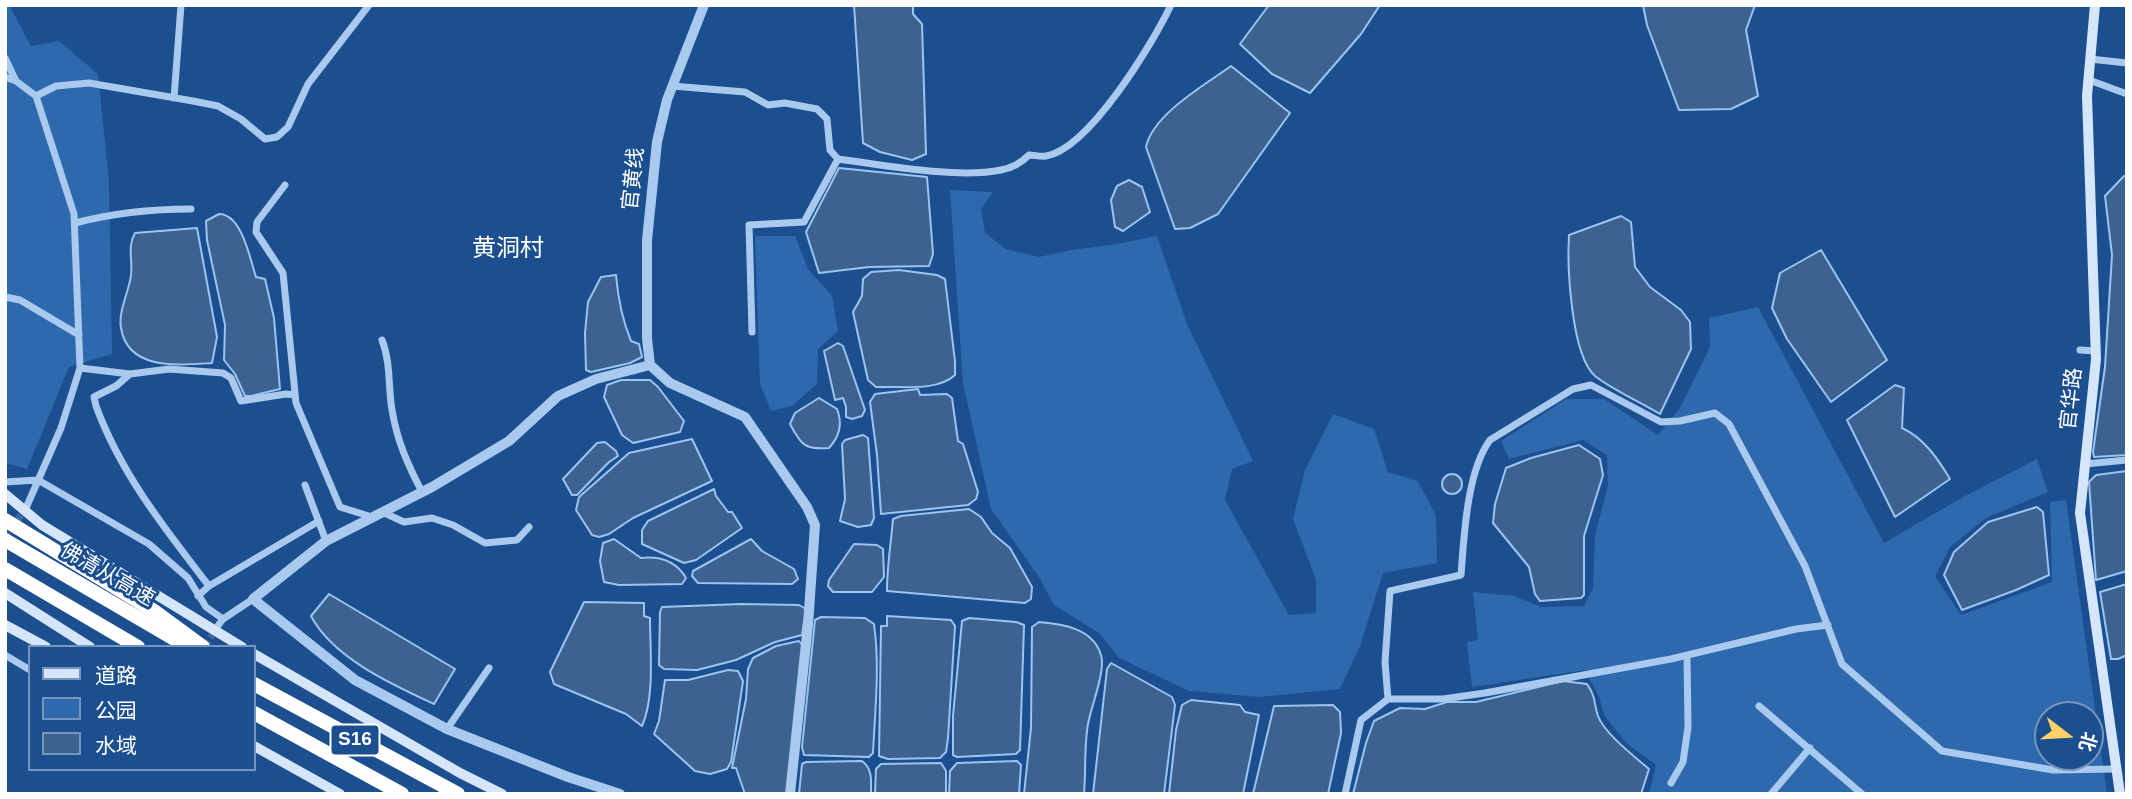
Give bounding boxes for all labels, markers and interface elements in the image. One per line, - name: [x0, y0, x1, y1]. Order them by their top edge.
- street label: 官黄线: [618, 146, 650, 212]
- district label: 黄洞村: [472, 235, 544, 263]
- street label: 官华路: [2056, 366, 2088, 432]
- street label: 佛清从高速: [55, 538, 159, 612]
- legend: [28, 645, 256, 771]
- text: 道路: [95, 664, 137, 687]
- text: 公园: [95, 699, 137, 722]
- north arrow: [2034, 701, 2104, 771]
- road number: S16: [330, 724, 380, 755]
- text: 北: [2075, 730, 2100, 754]
- text: 水域: [95, 734, 137, 757]

